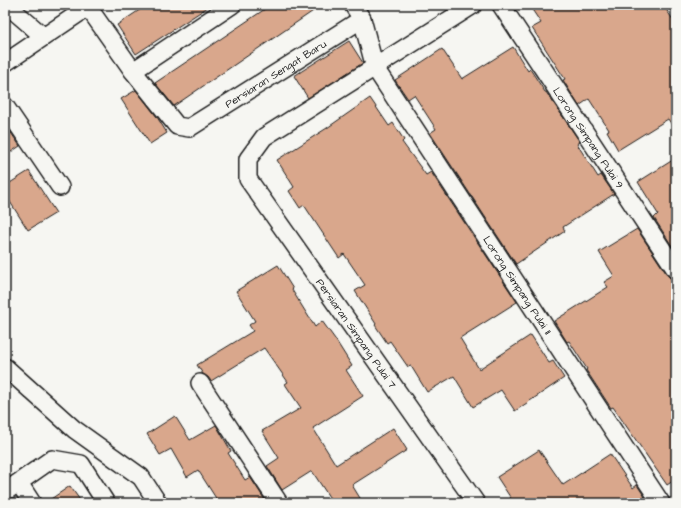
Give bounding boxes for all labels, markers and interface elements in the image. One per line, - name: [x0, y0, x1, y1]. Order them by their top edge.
- street label: Persiaran Sengat Baru: [222, 36, 330, 112]
- street label: Lorong Simpang Pulai 9: [549, 84, 627, 192]
- street label: Lorong Simpang Pulai 11: [479, 233, 555, 338]
- street label: Persiaran Simpang Pulai 7: [312, 276, 400, 392]

